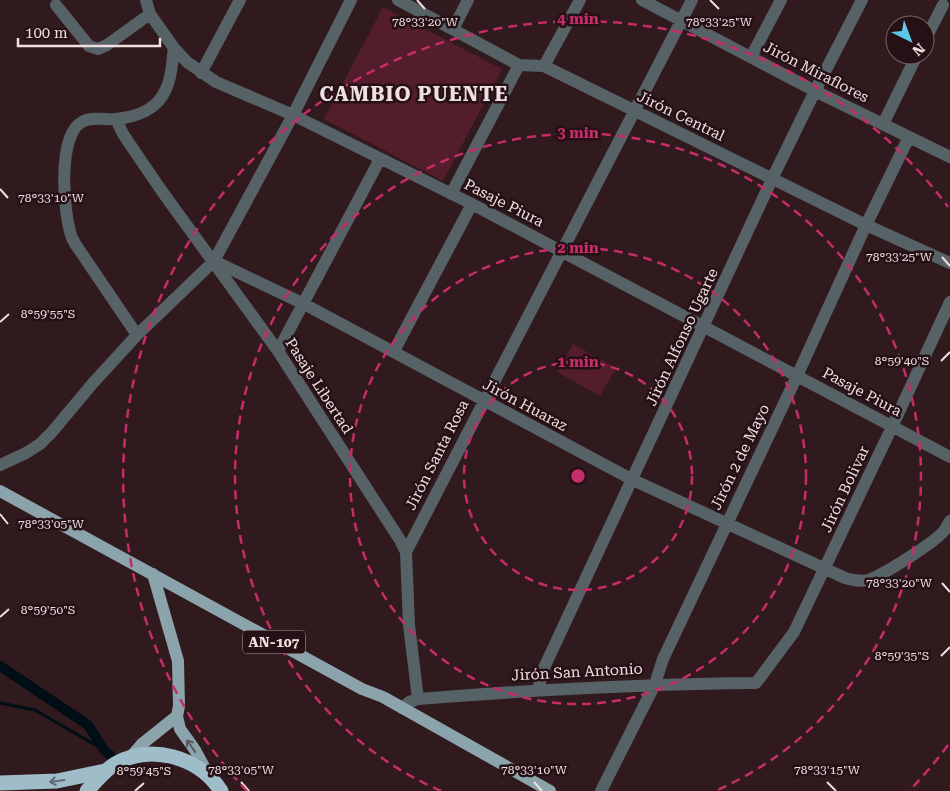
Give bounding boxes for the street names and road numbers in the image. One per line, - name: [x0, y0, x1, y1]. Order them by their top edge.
- street label: Jirón Miraflores: [760, 38, 872, 106]
- street label: Jirón Central: [634, 87, 728, 145]
- street label: Pasaje Piura: [461, 175, 547, 231]
- street label: Jirón Alfonso Ugarte: [642, 265, 722, 409]
- street label: Pasaje Libertad: [281, 335, 357, 438]
- street label: Pasaje Piura: [819, 364, 905, 420]
- street label: Jirón Huaraz: [480, 375, 570, 435]
- street label: Jirón Santa Rosa: [401, 397, 473, 513]
- street label: Jirón 2 de Mayo: [707, 401, 773, 513]
- street label: Jirón Bolivar: [817, 443, 873, 535]
- road number: AN-107: [243, 630, 305, 654]
- street label: Jirón San Antonio: [511, 660, 643, 684]

